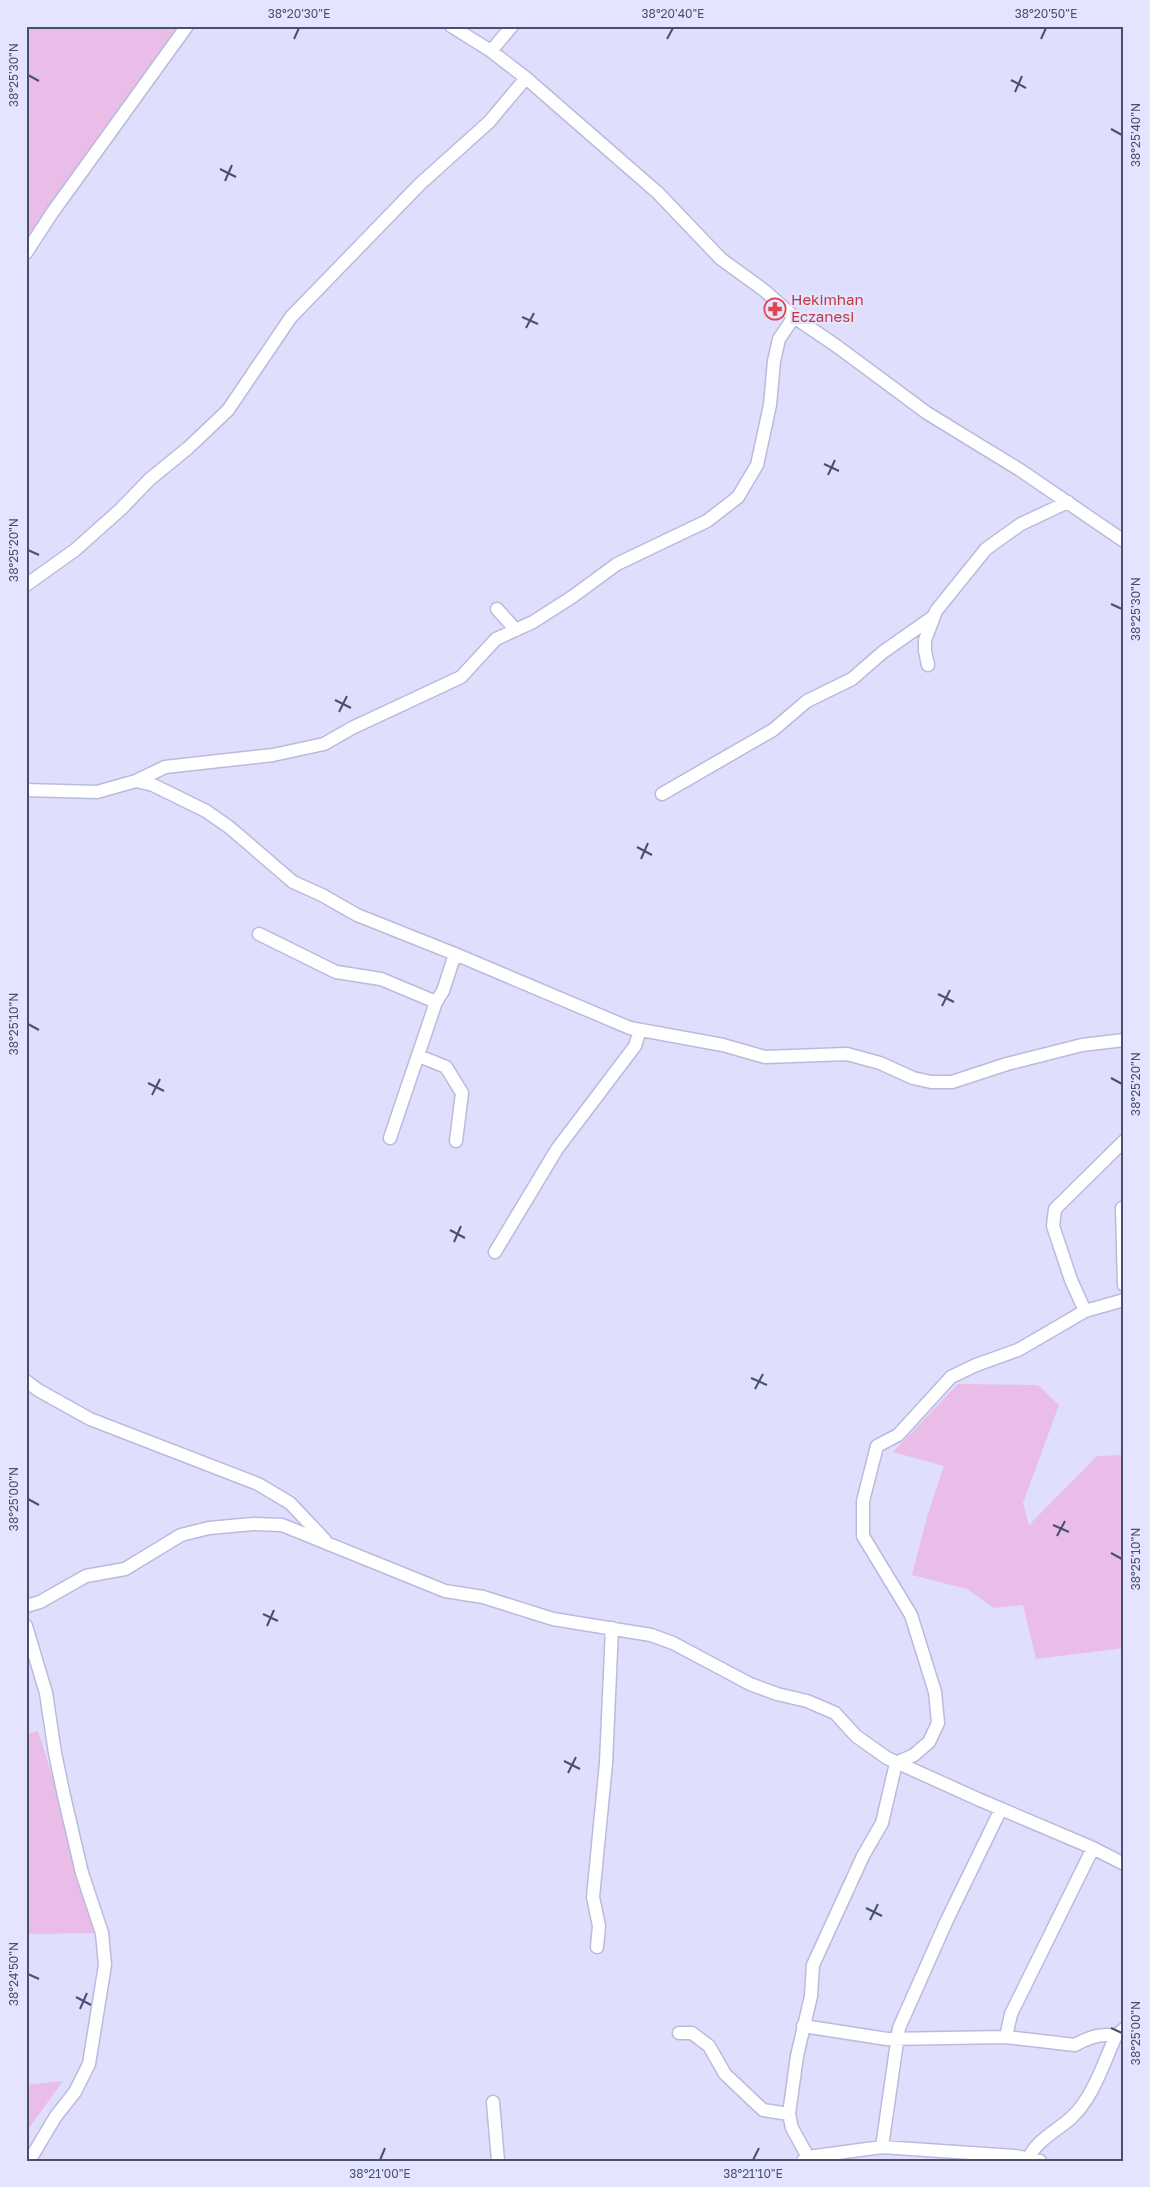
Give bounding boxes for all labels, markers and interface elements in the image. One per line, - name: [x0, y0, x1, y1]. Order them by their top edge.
- text: 38°20'30"E: [268, 6, 330, 21]
- text: 38°20'40"E: [642, 6, 704, 21]
- text: 38°20'50"E: [1015, 6, 1077, 21]
- text: 38°25'30"N: [6, 43, 21, 107]
- text: 38°25'40"N: [1128, 103, 1143, 167]
- place label: Hekimhan Eczanesi: [791, 290, 864, 325]
- pharmacy icon: Hekimhan Eczanesi: [763, 297, 787, 321]
- text: 38°25'20"N: [6, 518, 21, 582]
- text: 38°25'30"N: [1128, 577, 1143, 641]
- text: 38°25'10"N: [6, 993, 21, 1055]
- text: 38°25'20"N: [1128, 1052, 1143, 1116]
- text: 38°25'00"N: [6, 1467, 21, 1531]
- text: 38°25'10"N: [1128, 1528, 1143, 1590]
- text: 38°24'50"N: [6, 1942, 21, 2006]
- text: 38°25'00"N: [1128, 2001, 1143, 2065]
- text: 38°21'00"E: [349, 2166, 411, 2181]
- text: 38°21'10"E: [723, 2166, 783, 2181]

